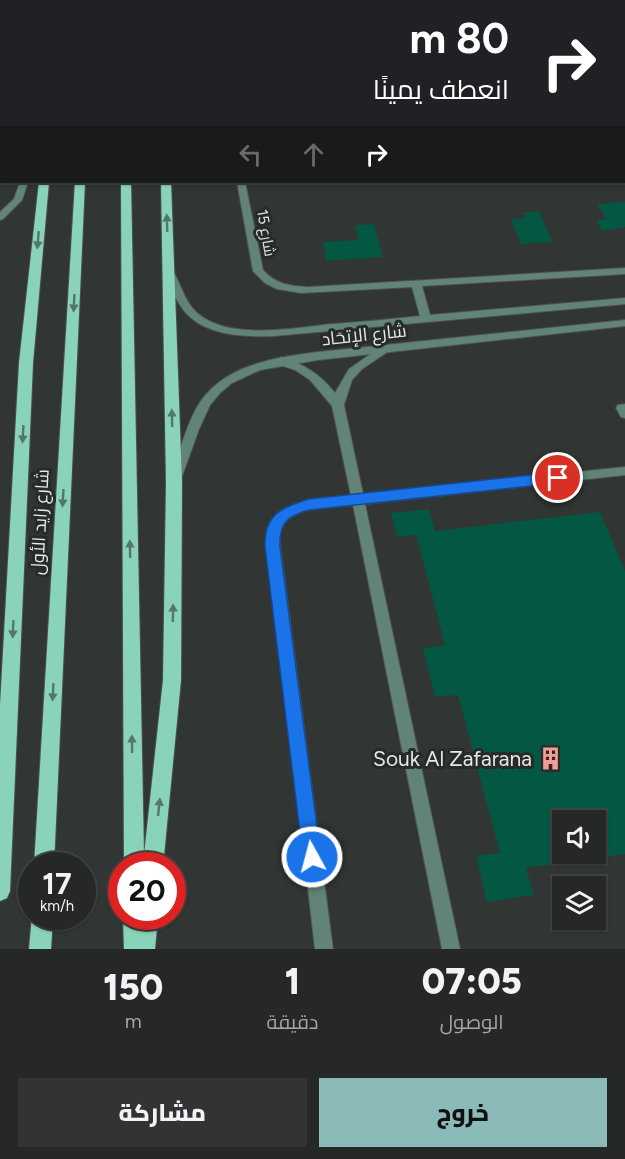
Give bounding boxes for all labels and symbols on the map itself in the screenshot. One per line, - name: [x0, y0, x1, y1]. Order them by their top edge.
- street label: شارع 15: [251, 208, 279, 258]
- one-way arrow: [162, 214, 172, 233]
- one-way arrow: [33, 230, 43, 249]
- one-way arrow: [69, 293, 78, 312]
- street label: شارع الإتحَاد: [320, 320, 408, 351]
- one-way arrow: [167, 409, 177, 428]
- one-way arrow: [18, 425, 27, 444]
- pin: [532, 452, 583, 503]
- street label: شارع زايد الأول: [26, 468, 55, 576]
- one-way arrow: [59, 488, 68, 507]
- one-way arrow: [125, 540, 135, 559]
- one-way arrow: [168, 604, 177, 623]
- one-way arrow: [9, 619, 18, 638]
- one-way arrow: [49, 683, 58, 702]
- one-way arrow: [127, 735, 137, 754]
- place label: Souk Al Zafarana: [373, 746, 532, 771]
- building icon: Souk Al Zafarana: [537, 746, 563, 772]
- one-way arrow: [154, 798, 164, 817]
- position arrow: [280, 825, 344, 889]
- speed limit sign: 20: [108, 852, 186, 930]

